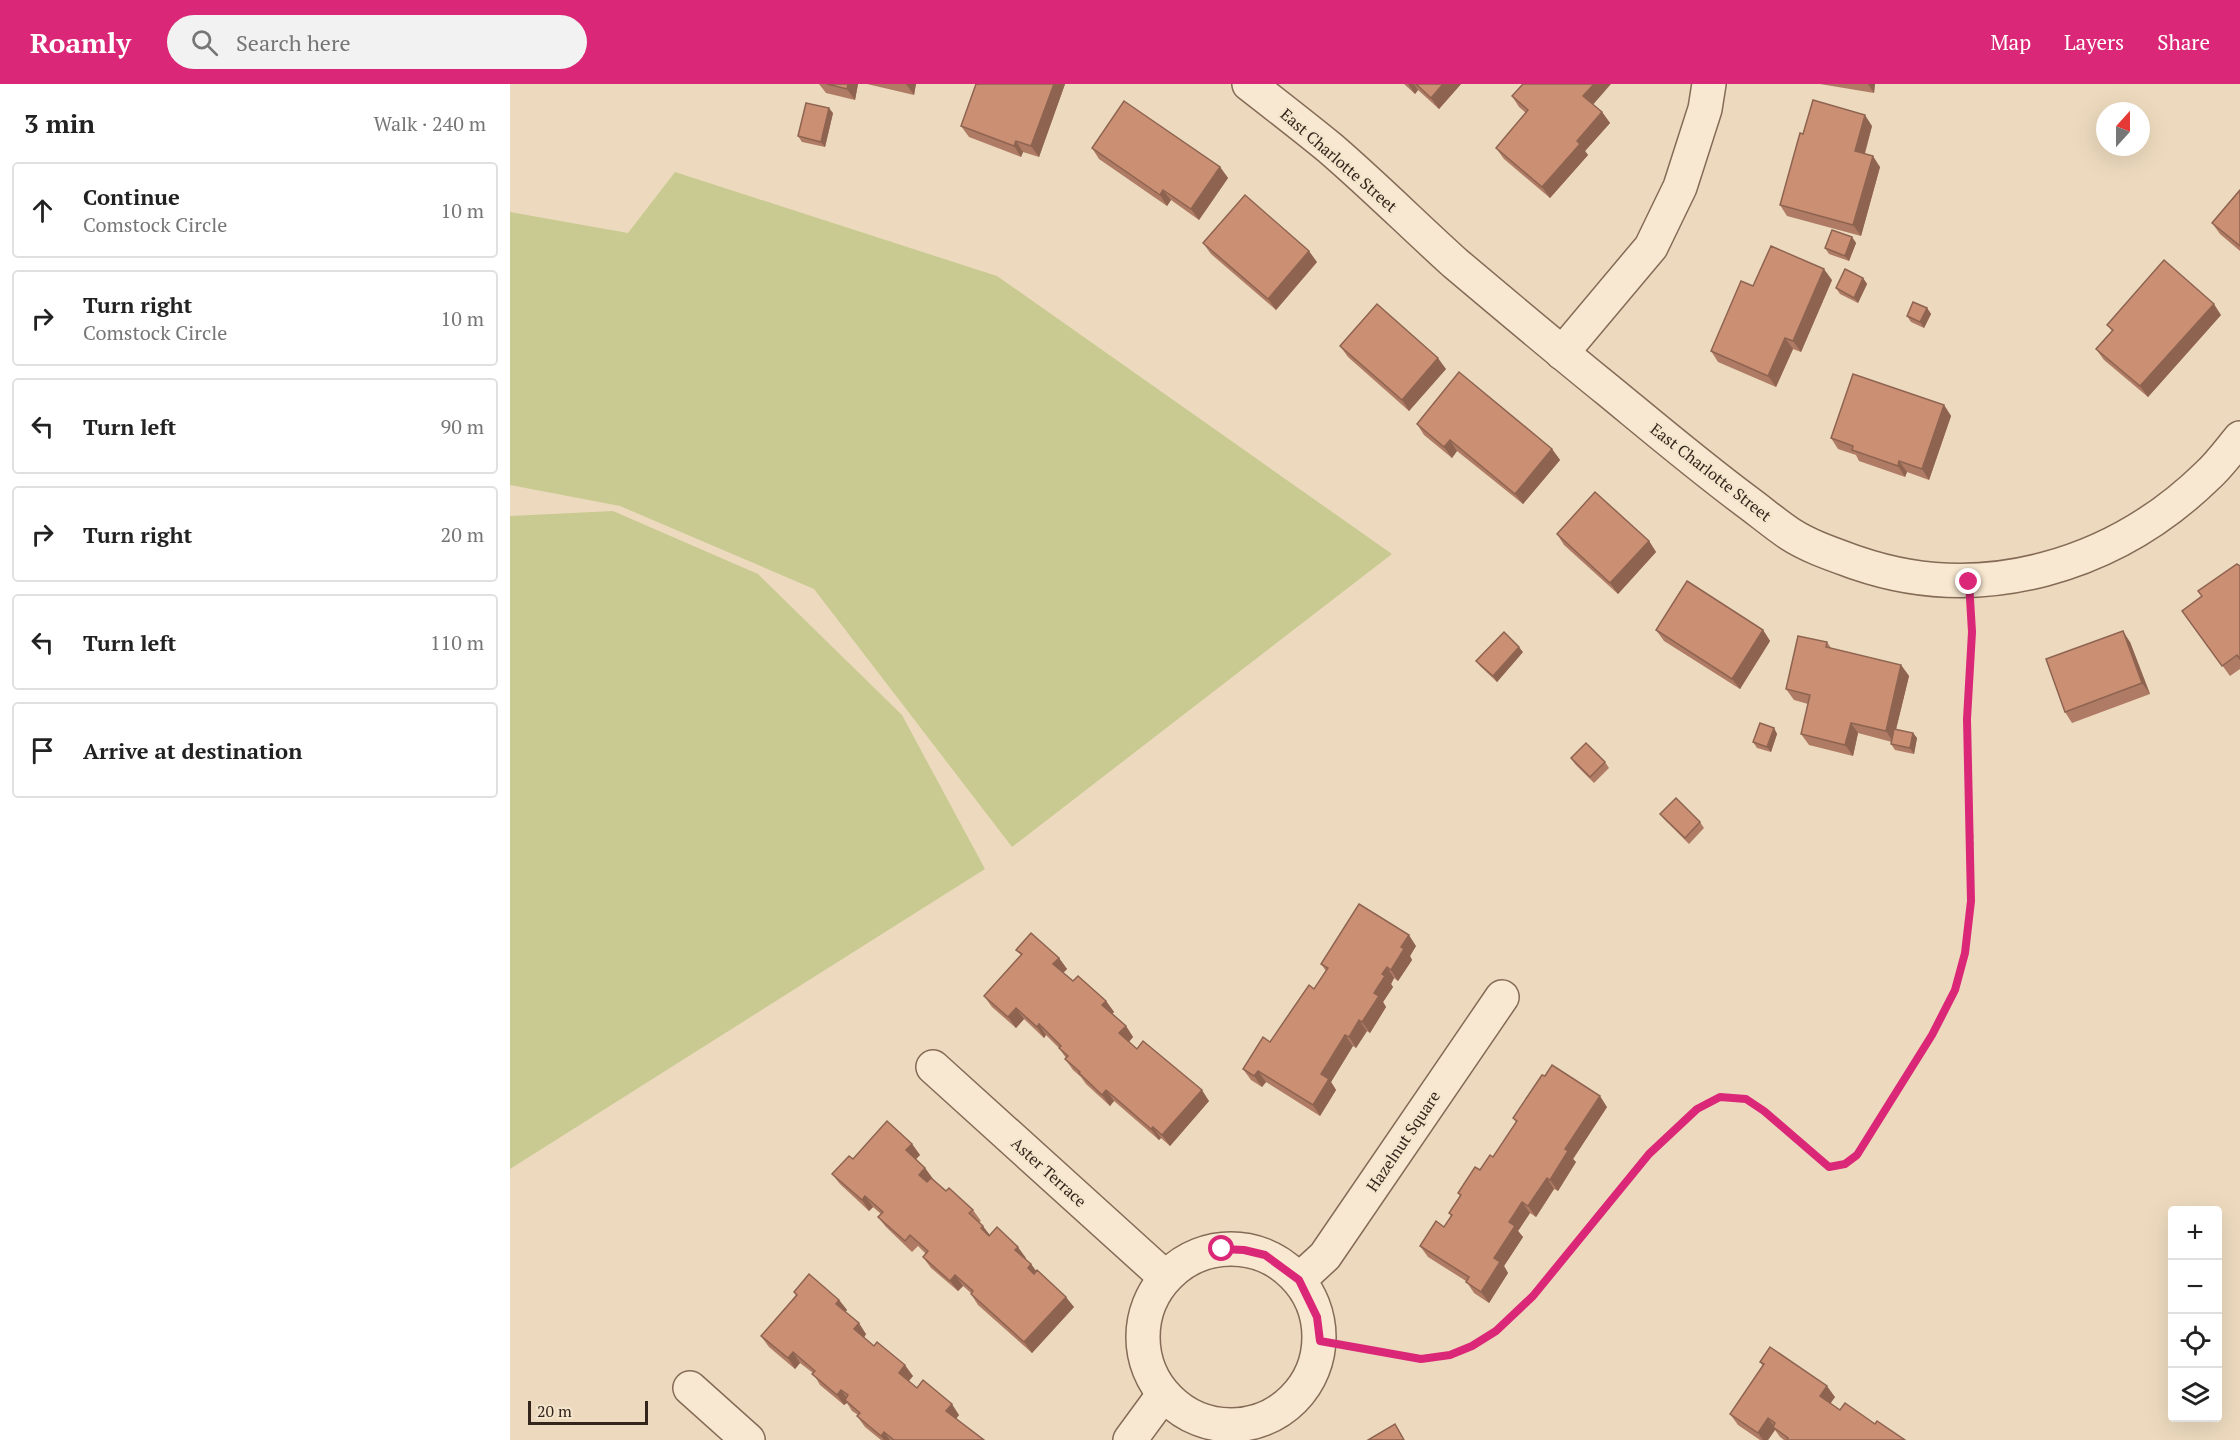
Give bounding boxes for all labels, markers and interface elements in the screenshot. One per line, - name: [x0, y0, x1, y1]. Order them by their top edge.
- search box: [167, 15, 587, 69]
- text: Roamly: [30, 24, 131, 61]
- icon: search: [188, 26, 221, 59]
- text: Search here: [236, 28, 350, 57]
- text: Map: [1990, 28, 2031, 56]
- text: Layers: [2064, 28, 2124, 56]
- text: Share: [2157, 28, 2210, 56]
- north arrow: [2096, 102, 2150, 156]
- street label: East Charlotte Street: [1276, 103, 1402, 217]
- text: 3 min: [24, 106, 95, 140]
- text: Walk · 240 m: [374, 110, 486, 137]
- text: Continue: [83, 182, 180, 211]
- icon: ahead: [26, 194, 59, 227]
- text: 10 m: [441, 197, 484, 224]
- text: Comstock Circle: [83, 211, 227, 238]
- text: Turn right: [83, 290, 192, 319]
- icon: right: [26, 302, 59, 335]
- text: 10 m: [441, 305, 484, 332]
- text: Comstock Circle: [83, 319, 227, 346]
- icon: left: [26, 410, 59, 443]
- text: Turn left: [83, 412, 176, 441]
- text: 90 m: [441, 413, 484, 440]
- street label: East Charlotte Street: [1646, 418, 1776, 526]
- icon: right: [26, 518, 59, 551]
- text: Turn right: [83, 520, 192, 549]
- text: 20 m: [441, 521, 484, 548]
- route end: [1955, 568, 1981, 594]
- icon: left: [26, 626, 59, 659]
- text: Turn left: [83, 628, 176, 657]
- text: 110 m: [430, 629, 484, 656]
- icon: arrive: [26, 734, 59, 767]
- text: Arrive at destination: [83, 736, 302, 765]
- street label: Hazelnut Square: [1361, 1086, 1445, 1196]
- street label: Aster Terrace: [1007, 1132, 1091, 1212]
- map controls: [2168, 1206, 2222, 1422]
- button: +: [2168, 1206, 2222, 1260]
- route start: [1208, 1235, 1234, 1261]
- button: −: [2168, 1260, 2222, 1314]
- button: locate: [2168, 1314, 2222, 1368]
- button: layers: [2168, 1368, 2222, 1422]
- scale bar: [528, 1398, 648, 1426]
- text: 20 m: [537, 1400, 572, 1422]

